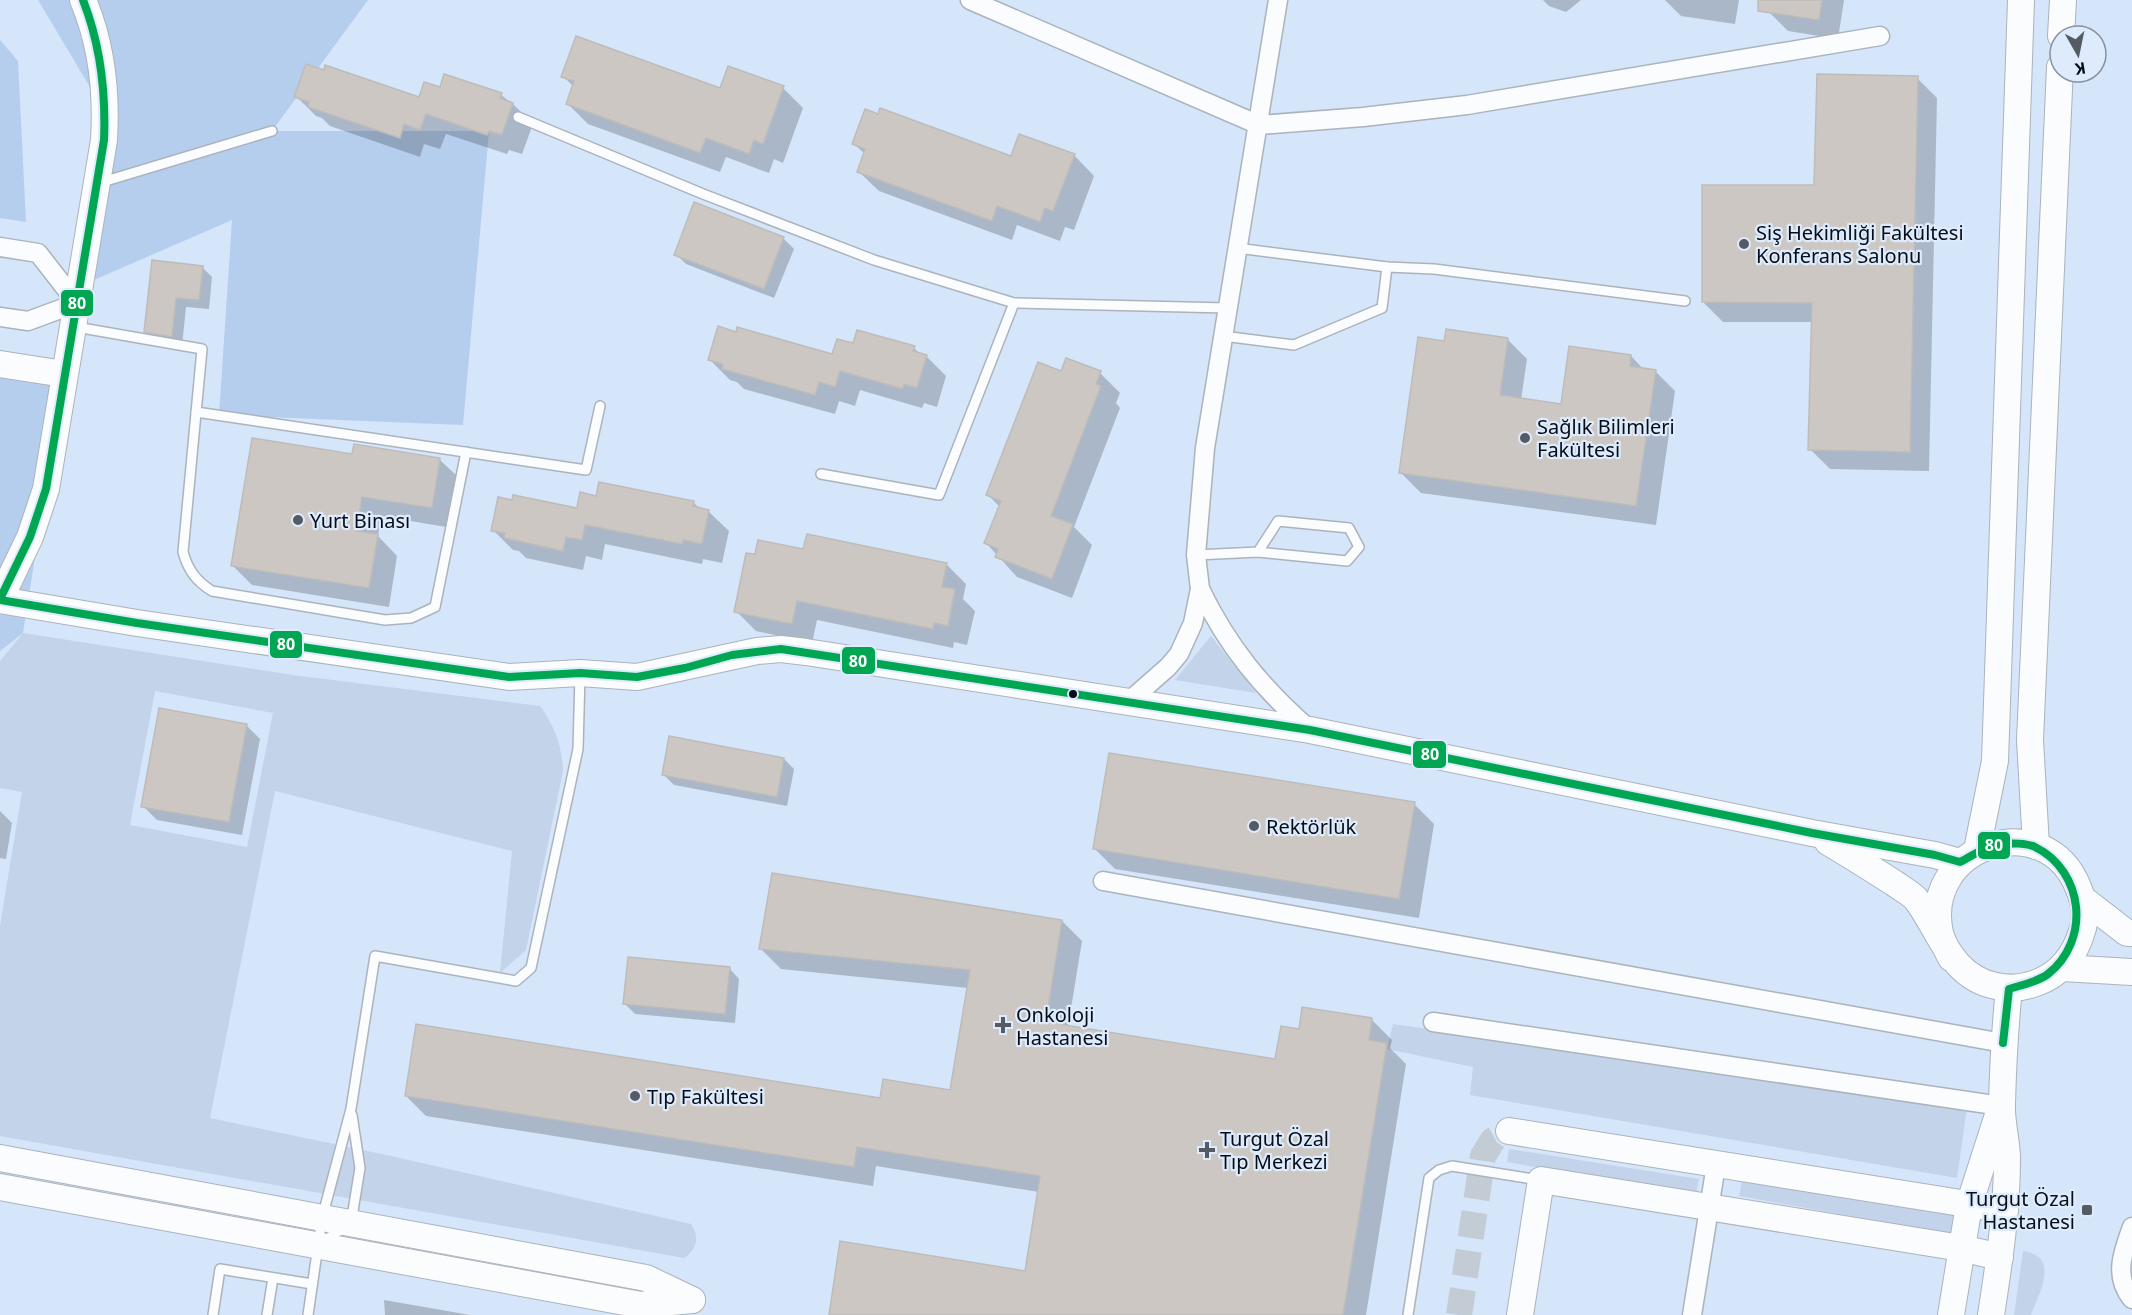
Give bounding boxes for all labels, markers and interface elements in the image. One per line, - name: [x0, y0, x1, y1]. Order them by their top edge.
- north arrow: [2048, 24, 2108, 84]
- text: K: [2073, 57, 2087, 81]
- place label: Siş Hekimliği Fakültesi Konferans Salonu: [1756, 219, 1964, 269]
- marker: Siş Hekimliği Fakültesi Konferans Salonu: [1737, 237, 1751, 251]
- line badge: 80: [60, 289, 94, 317]
- text: 80: [68, 292, 86, 314]
- place label: Sağlık Bilimleri Fakültesi: [1537, 413, 1675, 463]
- marker: Sağlık Bilimleri Fakültesi: [1518, 431, 1532, 445]
- place label: Yurt Binası: [310, 507, 410, 534]
- marker: Yurt Binası: [291, 513, 305, 527]
- line badge: 80: [269, 630, 303, 659]
- text: 80: [277, 633, 295, 655]
- line badge: 80: [841, 646, 876, 675]
- text: 80: [849, 650, 867, 672]
- unlabelled marker: [1067, 688, 1079, 700]
- line badge: 80: [1412, 740, 1447, 769]
- text: 80: [1421, 743, 1439, 765]
- place label: Rektörlük: [1266, 813, 1356, 840]
- marker: Rektörlük: [1247, 819, 1261, 833]
- line badge: 80: [1977, 831, 2011, 860]
- text: 80: [1985, 834, 2003, 856]
- place label: Onkoloji Hastanesi: [1016, 1001, 1108, 1051]
- marker: Onkoloji Hastanesi: [994, 1016, 1012, 1034]
- place label: Tıp Fakültesi: [647, 1083, 764, 1110]
- marker: Tıp Fakültesi: [628, 1089, 642, 1103]
- place label: Turgut Özal Tıp Merkezi: [1220, 1125, 1329, 1175]
- marker: Turgut Özal Tıp Merkezi: [1198, 1141, 1216, 1159]
- place label: Turgut Özal Hastanesi: [1966, 1185, 2075, 1235]
- marker: Turgut Özal Hastanesi: [2080, 1203, 2094, 1217]

